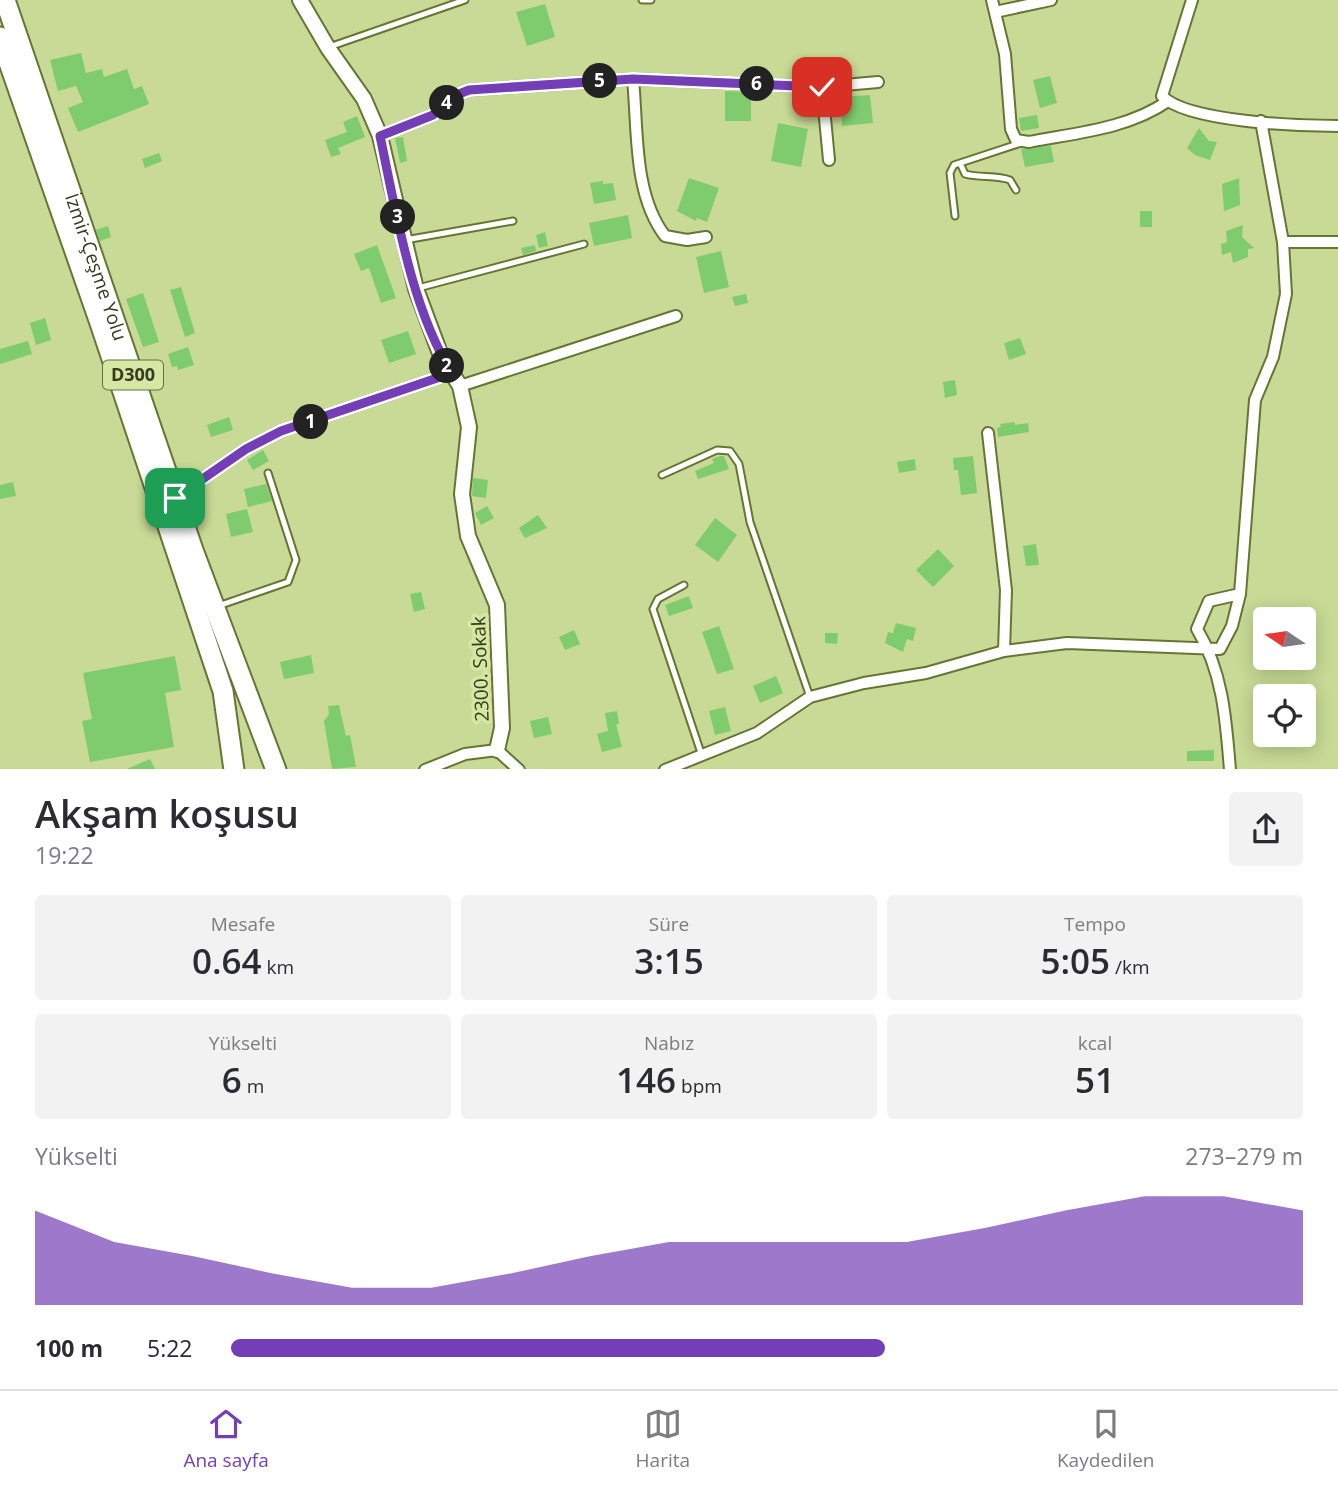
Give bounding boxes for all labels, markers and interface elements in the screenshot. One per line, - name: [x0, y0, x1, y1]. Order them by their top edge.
- pin: [792, 57, 852, 117]
- pin: 5: [582, 64, 618, 98]
- pin: 6: [740, 66, 774, 102]
- text: 5: [594, 67, 605, 93]
- icon: check: [803, 68, 841, 106]
- text: 6: [751, 70, 762, 96]
- pin: 4: [430, 86, 464, 120]
- text: 4: [441, 89, 452, 115]
- street label: İzmir-Çeşme Yolu: [59, 190, 133, 344]
- pin: 3: [380, 200, 416, 234]
- text: 3: [392, 203, 403, 229]
- pin: 2: [430, 348, 464, 384]
- text: 2: [441, 352, 452, 378]
- road number: D300: [103, 360, 163, 390]
- pin: 1: [294, 404, 328, 440]
- text: 1: [305, 408, 316, 434]
- pin: [145, 468, 205, 528]
- icon: arrive: [156, 479, 194, 517]
- north arrow: [1253, 607, 1316, 670]
- map controls: [1253, 607, 1316, 747]
- street label: 2300. Sokak: [465, 616, 495, 722]
- button: locate: [1253, 684, 1316, 747]
- text: Akşam koşusu: [35, 787, 299, 839]
- button: share: [1229, 792, 1303, 866]
- text: 19:22: [35, 839, 94, 871]
- text: Mesafe: [211, 911, 275, 937]
- text: Süre: [649, 911, 689, 937]
- text: Tempo: [1064, 911, 1126, 937]
- text: 0.64: [192, 937, 262, 984]
- text: 3:15: [634, 937, 704, 984]
- text: 5:05: [1040, 937, 1110, 984]
- text: km: [262, 954, 294, 980]
- text: /km: [1110, 954, 1150, 980]
- text: Yükselti: [209, 1030, 277, 1056]
- text: Nabız: [644, 1030, 694, 1056]
- text: kcal: [1078, 1030, 1112, 1056]
- text: 6: [222, 1056, 242, 1103]
- text: 146: [616, 1056, 676, 1103]
- text: 51: [1075, 1056, 1115, 1103]
- text: m: [242, 1073, 264, 1099]
- text: bpm: [676, 1073, 722, 1099]
- text: Yükselti: [35, 1140, 118, 1172]
- text: 273–279 m: [1185, 1140, 1303, 1172]
- text: 100 m: [35, 1332, 103, 1364]
- text: 5:22: [147, 1332, 193, 1364]
- tab: Ana sayfa: [183, 1405, 269, 1473]
- tab: Harita: [636, 1405, 690, 1473]
- tab: Kaydedilen: [1057, 1405, 1155, 1473]

